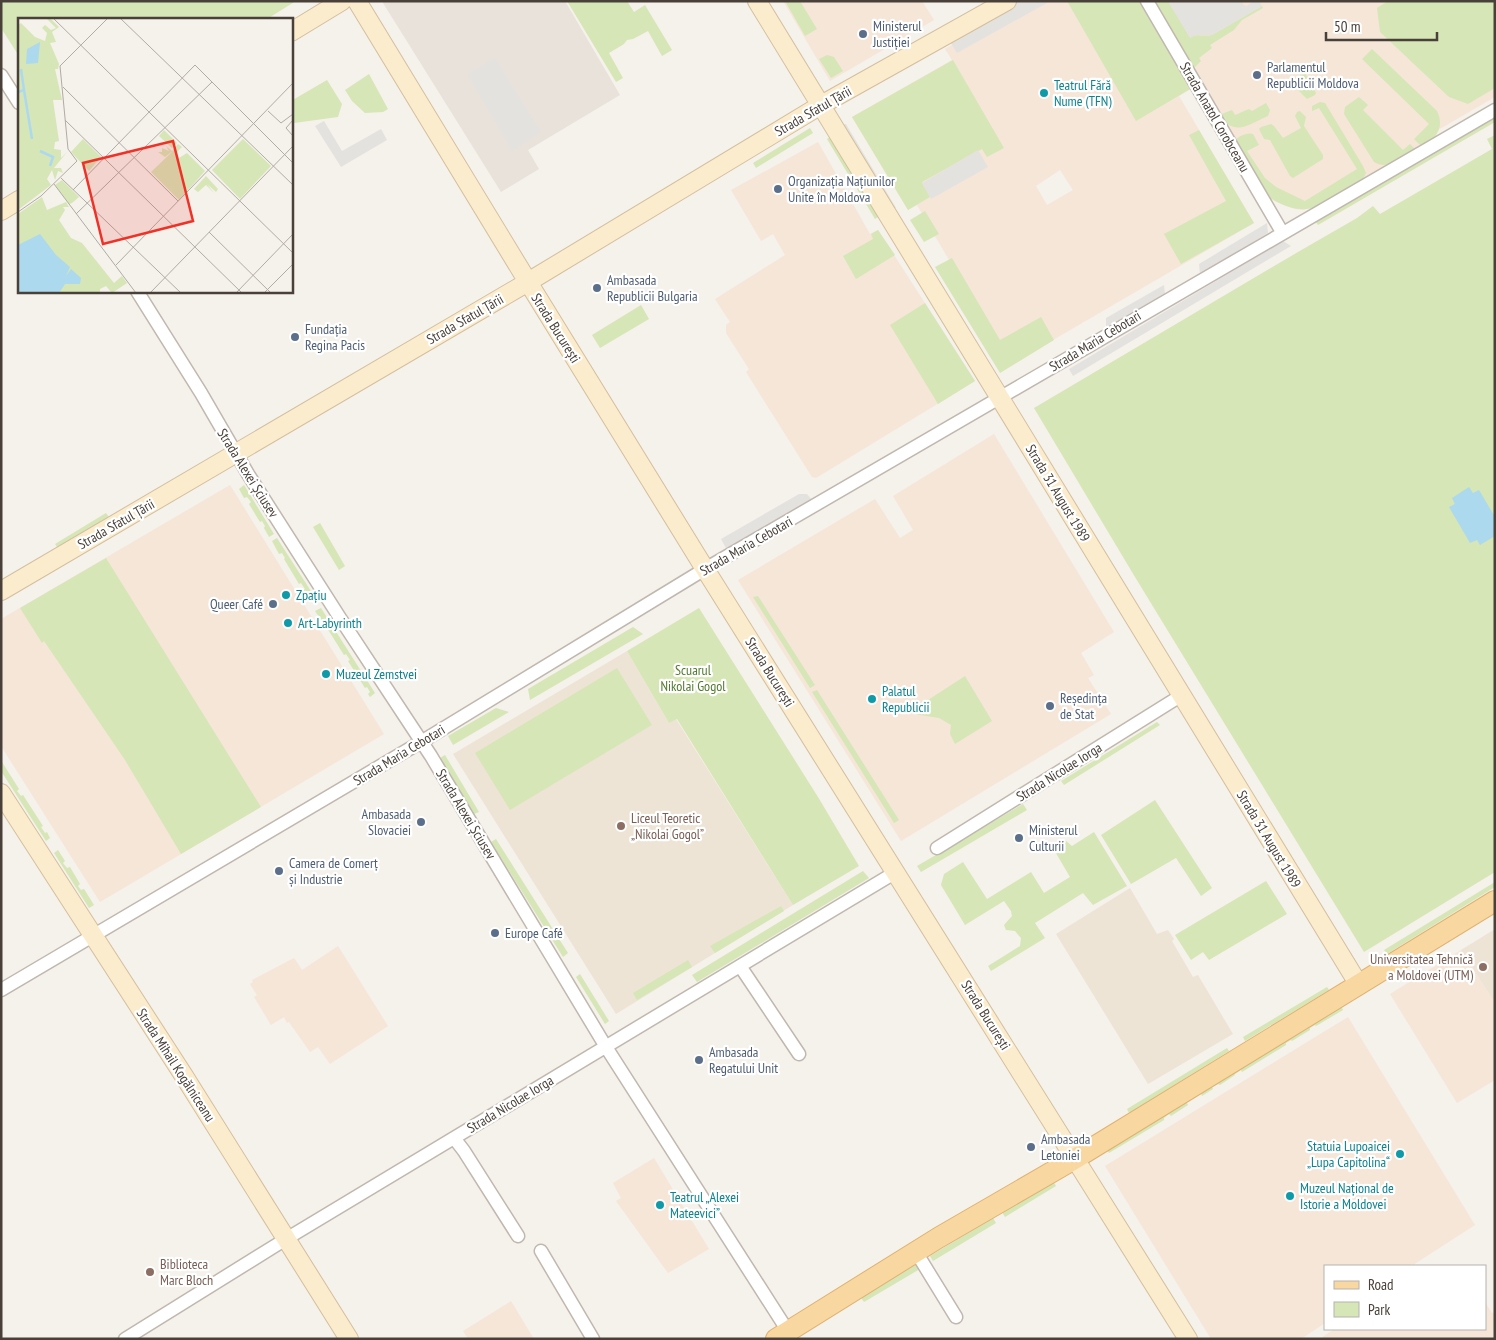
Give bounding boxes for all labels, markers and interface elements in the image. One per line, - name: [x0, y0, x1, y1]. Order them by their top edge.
- scale bar: [1326, 10, 1437, 42]
- place label: Ministerul Justiției: [872, 17, 922, 51]
- text: 50 m: [1334, 17, 1360, 36]
- inset map: [18, 18, 292, 292]
- marker: Ministerul Justiției: [857, 28, 869, 40]
- place label: Parlamentul Republicii Moldova: [1267, 58, 1359, 92]
- street label: Strada Anatol Corobceanu: [1176, 59, 1254, 175]
- marker: Parlamentul Republicii Moldova: [1251, 69, 1263, 81]
- place label: Teatrul Fără Nume (TFN): [1054, 76, 1112, 110]
- street label: Strada Sfatul Țării: [771, 82, 855, 140]
- marker: Teatrul Fără Nume (TFN): [1038, 87, 1050, 99]
- place label: Organizația Națiunilor Unite în Moldova: [788, 172, 895, 206]
- marker: Organizația Națiunilor Unite în Moldova: [772, 183, 784, 195]
- place label: Ambasada Republicii Bulgaria: [607, 271, 698, 305]
- marker: Ambasada Republicii Bulgaria: [591, 282, 603, 294]
- street label: Strada Sfatul Țării: [423, 290, 507, 348]
- street label: Strada București: [527, 290, 585, 366]
- street label: Strada Maria Cebotari: [1046, 306, 1144, 376]
- place label: Fundația Regina Pacis: [305, 320, 365, 354]
- marker: Fundația Regina Pacis: [289, 331, 301, 343]
- street label: Strada Alexei Șciusev: [213, 425, 283, 522]
- street label: Strada 31 August 1989: [1022, 441, 1094, 545]
- street label: Strada Sfatul Țării: [74, 495, 158, 553]
- street label: Strada Maria Cebotari: [696, 512, 796, 580]
- place label: Zpațiu: [296, 586, 327, 604]
- marker: Zpațiu: [280, 589, 292, 601]
- place label: Queer Café: [210, 595, 263, 613]
- marker: Queer Café: [267, 598, 279, 610]
- place label: Art-Labyrinth: [298, 614, 362, 632]
- marker: Art-Labyrinth: [282, 617, 294, 629]
- street label: Strada București: [741, 634, 799, 710]
- park label: Scuarul Nikolai Gogol: [660, 661, 726, 695]
- place label: Muzeul Zemstvei: [336, 665, 417, 683]
- marker: Muzeul Zemstvei: [320, 668, 332, 680]
- place label: Palatul Republicii: [882, 682, 930, 716]
- place label: Reședința de Stat: [1060, 689, 1107, 723]
- marker: Palatul Republicii: [866, 693, 878, 705]
- marker: Reședința de Stat: [1044, 700, 1056, 712]
- street label: Strada Maria Cebotari: [350, 720, 448, 790]
- street label: Strada Nicolae Iorga: [1013, 738, 1105, 806]
- street label: Strada Alexei Șciusev: [432, 766, 500, 863]
- street label: Strada 31 August 1989: [1233, 787, 1305, 891]
- place label: Ambasada Slovaciei: [362, 805, 411, 839]
- place label: Liceul Teoretic „Nikolai Gogol”: [631, 809, 704, 843]
- marker: Ambasada Slovaciei: [415, 816, 427, 828]
- marker: Liceul Teoretic „Nikolai Gogol”: [615, 820, 627, 832]
- place label: Ministerul Culturii: [1029, 821, 1078, 855]
- marker: Ministerul Culturii: [1013, 832, 1025, 844]
- place label: Camera de Comerț și Industrie: [289, 854, 378, 888]
- marker: Camera de Comerț și Industrie: [273, 865, 285, 877]
- place label: Europe Café: [505, 924, 563, 942]
- marker: Europe Café: [489, 927, 501, 939]
- place label: Universitatea Tehnică a Moldovei (UTM): [1370, 950, 1474, 984]
- marker: Universitatea Tehnică a Moldovei (UTM): [1477, 961, 1489, 973]
- street label: Strada București: [957, 977, 1015, 1053]
- street label: Strada Mihail Kogălniceanu: [133, 1005, 219, 1125]
- place label: Ambasada Regatului Unit: [709, 1043, 778, 1077]
- marker: Ambasada Regatului Unit: [693, 1054, 705, 1066]
- street label: Strada Nicolae Iorga: [463, 1071, 557, 1137]
- place label: Ambasada Letoniei: [1041, 1130, 1090, 1164]
- place label: Statuia Lupoaicei „Lupa Capitolina“: [1307, 1137, 1390, 1171]
- marker: Ambasada Letoniei: [1025, 1141, 1037, 1153]
- marker: Statuia Lupoaicei „Lupa Capitolina“: [1394, 1148, 1406, 1160]
- place label: Muzeul Național de Istorie a Moldovei: [1300, 1179, 1394, 1213]
- place label: Teatrul „Alexei Mateevici”: [670, 1188, 739, 1222]
- marker: Muzeul Național de Istorie a Moldovei: [1284, 1190, 1296, 1202]
- marker: Teatrul „Alexei Mateevici”: [654, 1199, 666, 1211]
- place label: Biblioteca Marc Bloch: [160, 1255, 213, 1289]
- legend: [1324, 1265, 1486, 1330]
- marker: Biblioteca Marc Bloch: [144, 1266, 156, 1278]
- text: Road: [1368, 1275, 1394, 1294]
- text: Park: [1368, 1300, 1390, 1319]

